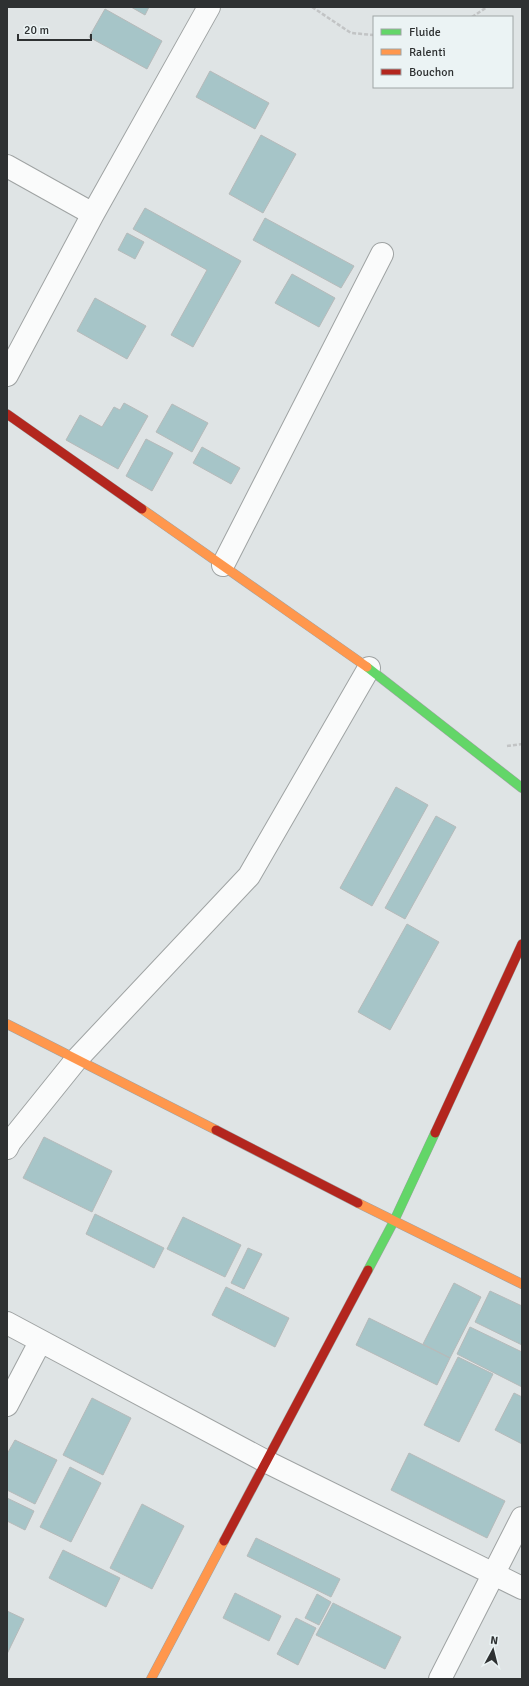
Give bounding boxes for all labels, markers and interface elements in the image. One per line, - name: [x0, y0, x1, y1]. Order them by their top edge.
- scale bar: [18, 16, 91, 42]
- legend: [373, 16, 513, 88]
- text: 20 m: [24, 23, 49, 38]
- text: Fluide: [409, 25, 441, 40]
- text: Ralenti: [409, 45, 446, 60]
- text: Bouchon: [409, 65, 454, 80]
- north arrow: [473, 1630, 513, 1670]
- text: N: [490, 1634, 499, 1647]

